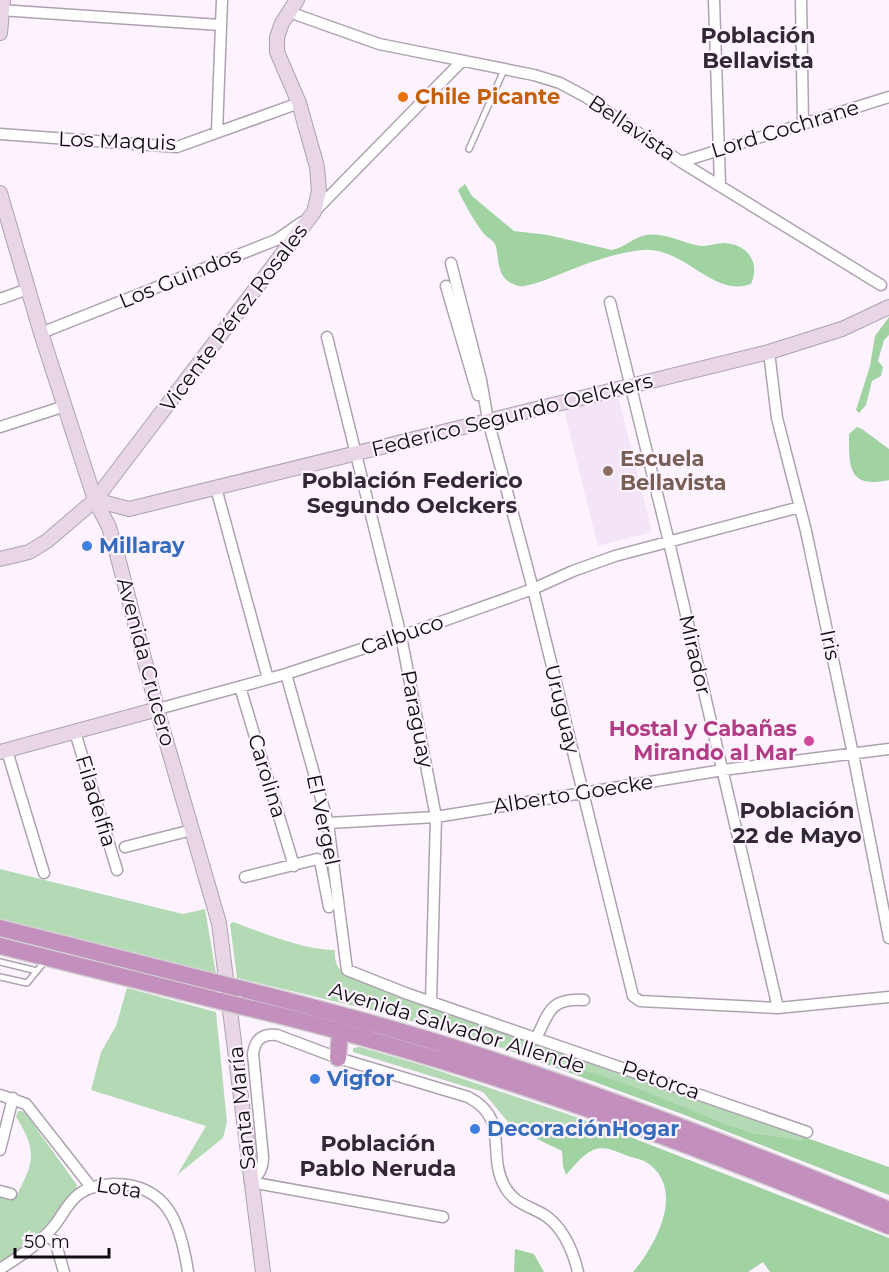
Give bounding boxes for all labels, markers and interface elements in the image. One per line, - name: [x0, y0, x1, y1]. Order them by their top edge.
- district label: Población Bellavista: [701, 22, 815, 74]
- place label: Chile Picante: [415, 84, 560, 109]
- street label: Bellavista: [584, 89, 681, 166]
- marker: Chile Picante: [396, 90, 410, 104]
- street label: Lord Cochrane: [708, 94, 862, 163]
- street label: Los Maquis: [58, 126, 176, 155]
- street label: Vicente Pérez Rosales: [155, 219, 312, 417]
- street label: Los Guindos: [115, 242, 244, 313]
- street label: Federico Segundo Oelckers: [369, 367, 655, 462]
- place label: Escuela Bellavista: [620, 446, 726, 495]
- marker: Escuela Bellavista: [601, 464, 615, 478]
- district label: Población Federico Segundo Oelckers: [301, 467, 523, 519]
- place label: Millaray: [99, 533, 185, 558]
- marker: Millaray: [80, 539, 94, 553]
- street label: Avenida Crucero: [112, 575, 181, 749]
- street label: Calbuco: [357, 609, 447, 660]
- street label: Mirador: [674, 612, 717, 697]
- street label: Iris: [815, 627, 846, 662]
- street label: Uruguay: [539, 662, 586, 757]
- street label: Paraguay: [396, 668, 439, 770]
- place label: Hostal y Cabañas Mirando al Mar: [609, 716, 797, 765]
- street label: Carolina: [243, 731, 292, 821]
- marker: Hostal y Cabañas Mirando al Mar: [802, 734, 816, 748]
- street label: Filadelfia: [71, 752, 122, 850]
- street label: Alberto Goecke: [491, 769, 655, 819]
- street label: El Vergel: [302, 772, 345, 868]
- district label: Población 22 de Mayo: [732, 797, 862, 849]
- street label: Avenida Salvador Allende: [326, 977, 588, 1078]
- street label: Santa María: [223, 1045, 260, 1171]
- street label: Petorca: [619, 1054, 704, 1105]
- place label: Vigfor: [326, 1066, 394, 1091]
- marker: Vigfor: [308, 1072, 322, 1086]
- place label: DecoraciónHogar: [487, 1116, 679, 1141]
- marker: DecoraciónHogar: [468, 1122, 482, 1136]
- district label: Población Pablo Neruda: [300, 1130, 456, 1182]
- street label: Lota: [94, 1172, 144, 1203]
- scale bar: [15, 1221, 110, 1259]
- text: 50 m: [24, 1231, 70, 1253]

